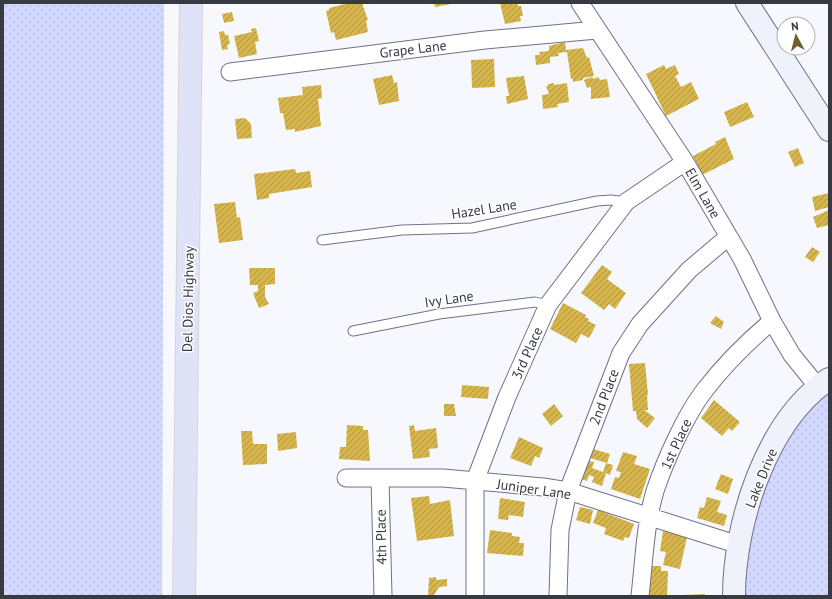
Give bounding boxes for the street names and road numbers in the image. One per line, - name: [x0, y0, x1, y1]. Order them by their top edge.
- street label: Grape Lane: [378, 36, 448, 62]
- street label: Elm Lane: [681, 165, 725, 221]
- street label: Hazel Lane: [450, 195, 518, 223]
- street label: Del Dios Highway: [178, 245, 198, 352]
- street label: Ivy Lane: [423, 287, 475, 311]
- street label: 3rd Place: [507, 324, 547, 382]
- street label: 2nd Place: [585, 366, 623, 428]
- street label: 1st Place: [656, 416, 696, 472]
- street label: Lake Drive: [741, 446, 781, 510]
- street label: Juniper Lane: [495, 475, 572, 503]
- street label: 4th Place: [372, 509, 390, 565]

